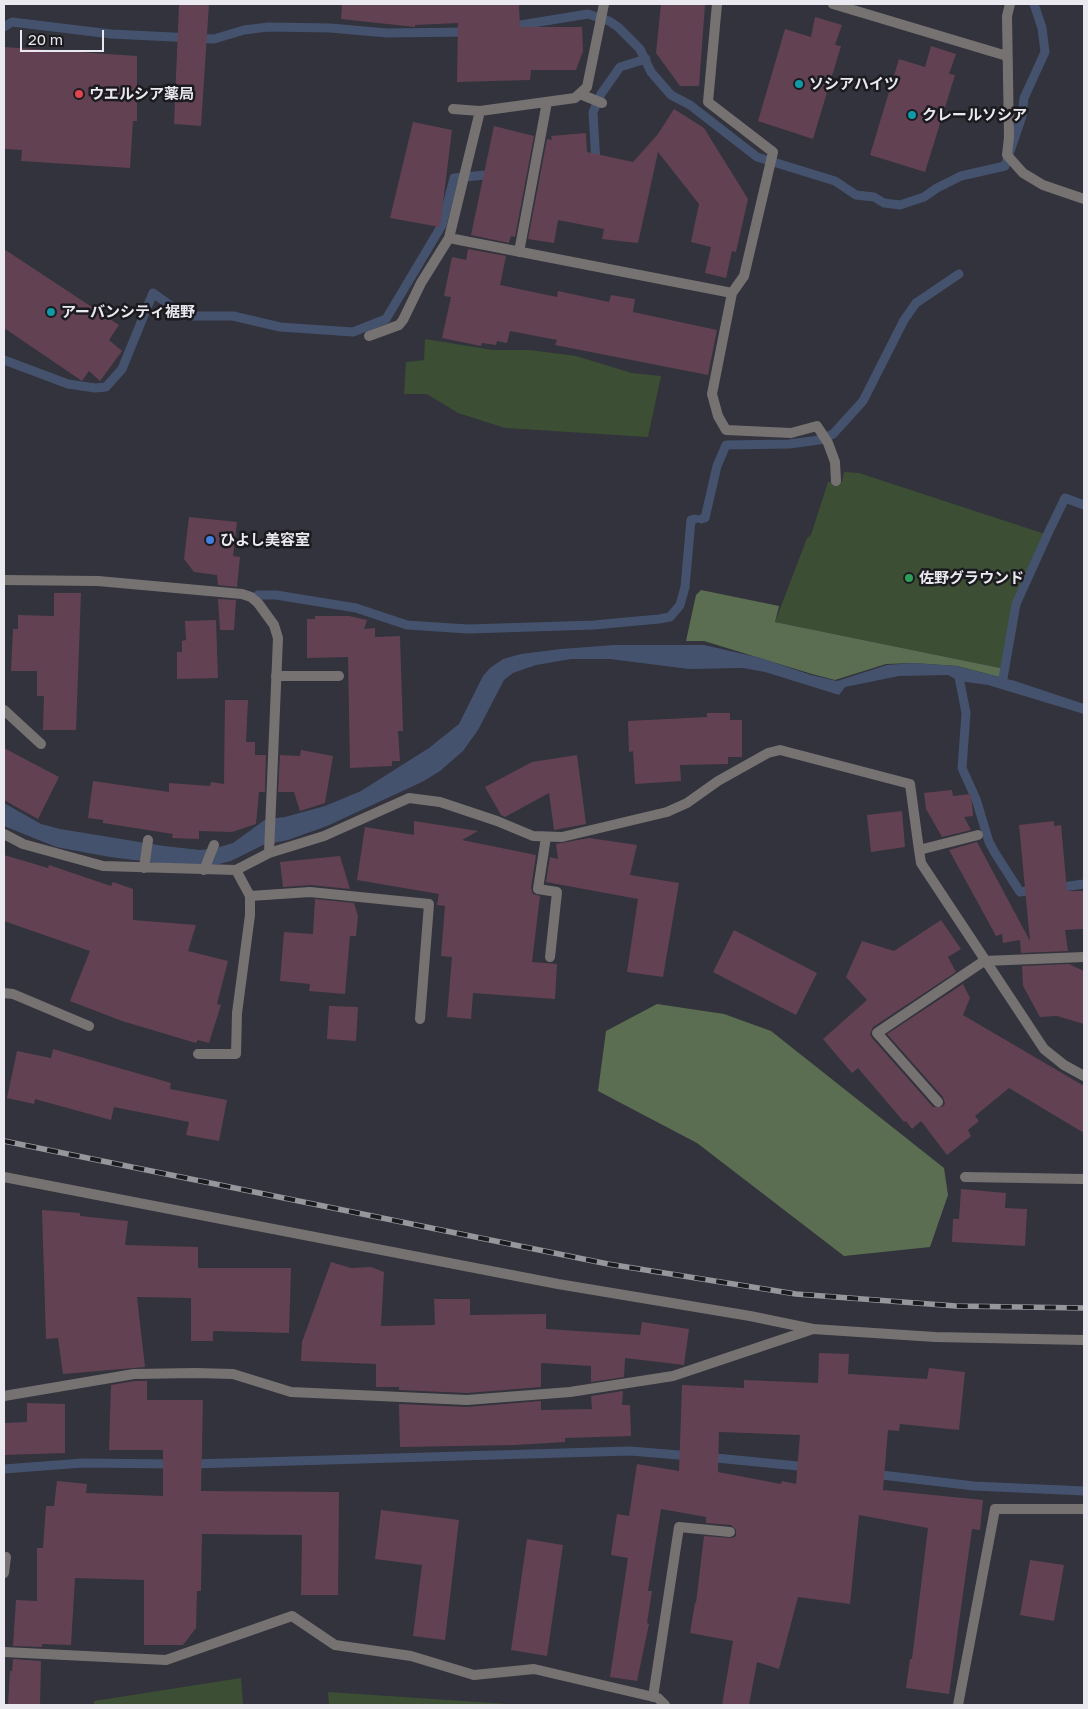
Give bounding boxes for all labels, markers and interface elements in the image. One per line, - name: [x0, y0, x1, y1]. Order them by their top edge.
- scale bar: [22, 20, 106, 52]
- text: 20 m: [28, 30, 63, 48]
- place label: ソシアハイツ: [809, 75, 899, 93]
- marker: ソシアハイツ: [793, 78, 805, 90]
- place label: ウエルシア薬局: [89, 85, 194, 103]
- marker: ウエルシア薬局: [73, 88, 85, 100]
- place label: クレールソシア: [922, 106, 1027, 124]
- marker: クレールソシア: [906, 109, 918, 121]
- place label: アーバンシティ裾野: [61, 303, 195, 321]
- marker: アーバンシティ裾野: [45, 306, 57, 318]
- place label: ひよし美容室: [220, 531, 310, 549]
- marker: ひよし美容室: [204, 534, 216, 546]
- place label: 佐野グラウンド: [919, 569, 1024, 587]
- marker: 佐野グラウンド: [903, 572, 915, 584]

